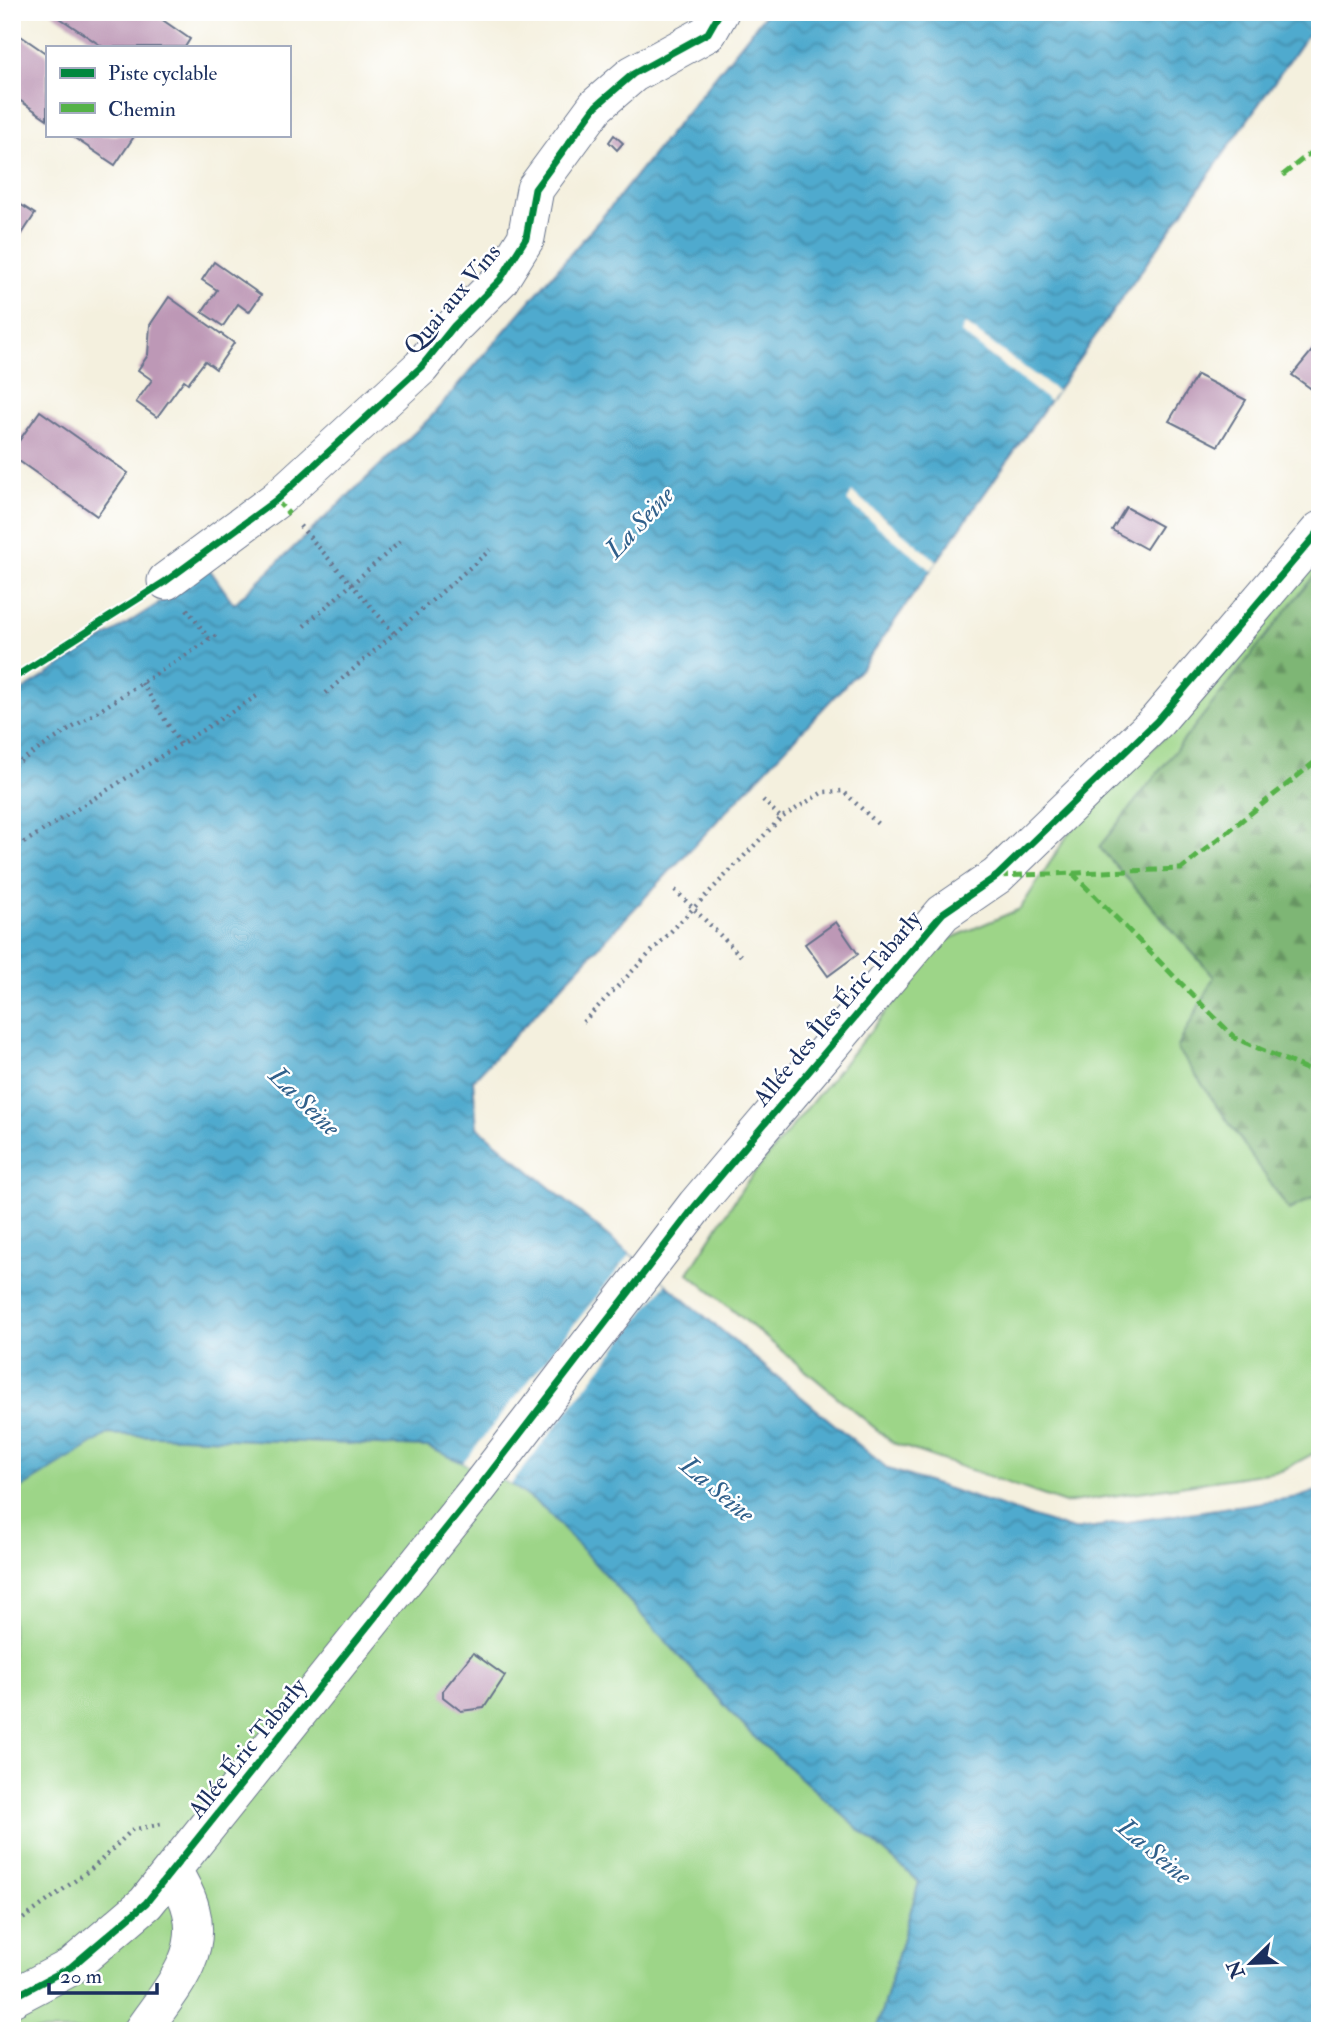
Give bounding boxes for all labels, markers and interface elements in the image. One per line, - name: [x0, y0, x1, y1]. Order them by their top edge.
- legend: [46, 46, 290, 136]
- text: Piste cyclable: [108, 60, 217, 87]
- text: Chemin: [108, 96, 176, 123]
- street label: Quai aux Vins: [397, 237, 508, 361]
- water label: La Seine: [598, 480, 681, 566]
- street label: Allée des Îles Éric Tabarly: [745, 903, 929, 1113]
- water label: La Seine: [261, 1059, 347, 1144]
- water label: La Seine: [673, 1449, 761, 1530]
- street label: Allée Éric Tabarly: [180, 1671, 314, 1826]
- water label: La Seine: [1110, 1811, 1198, 1892]
- north arrow: [1216, 1927, 1286, 1997]
- scale bar: [49, 1952, 158, 1996]
- text: N: [1222, 1956, 1251, 1983]
- text: 20 m: [60, 1963, 102, 1990]

